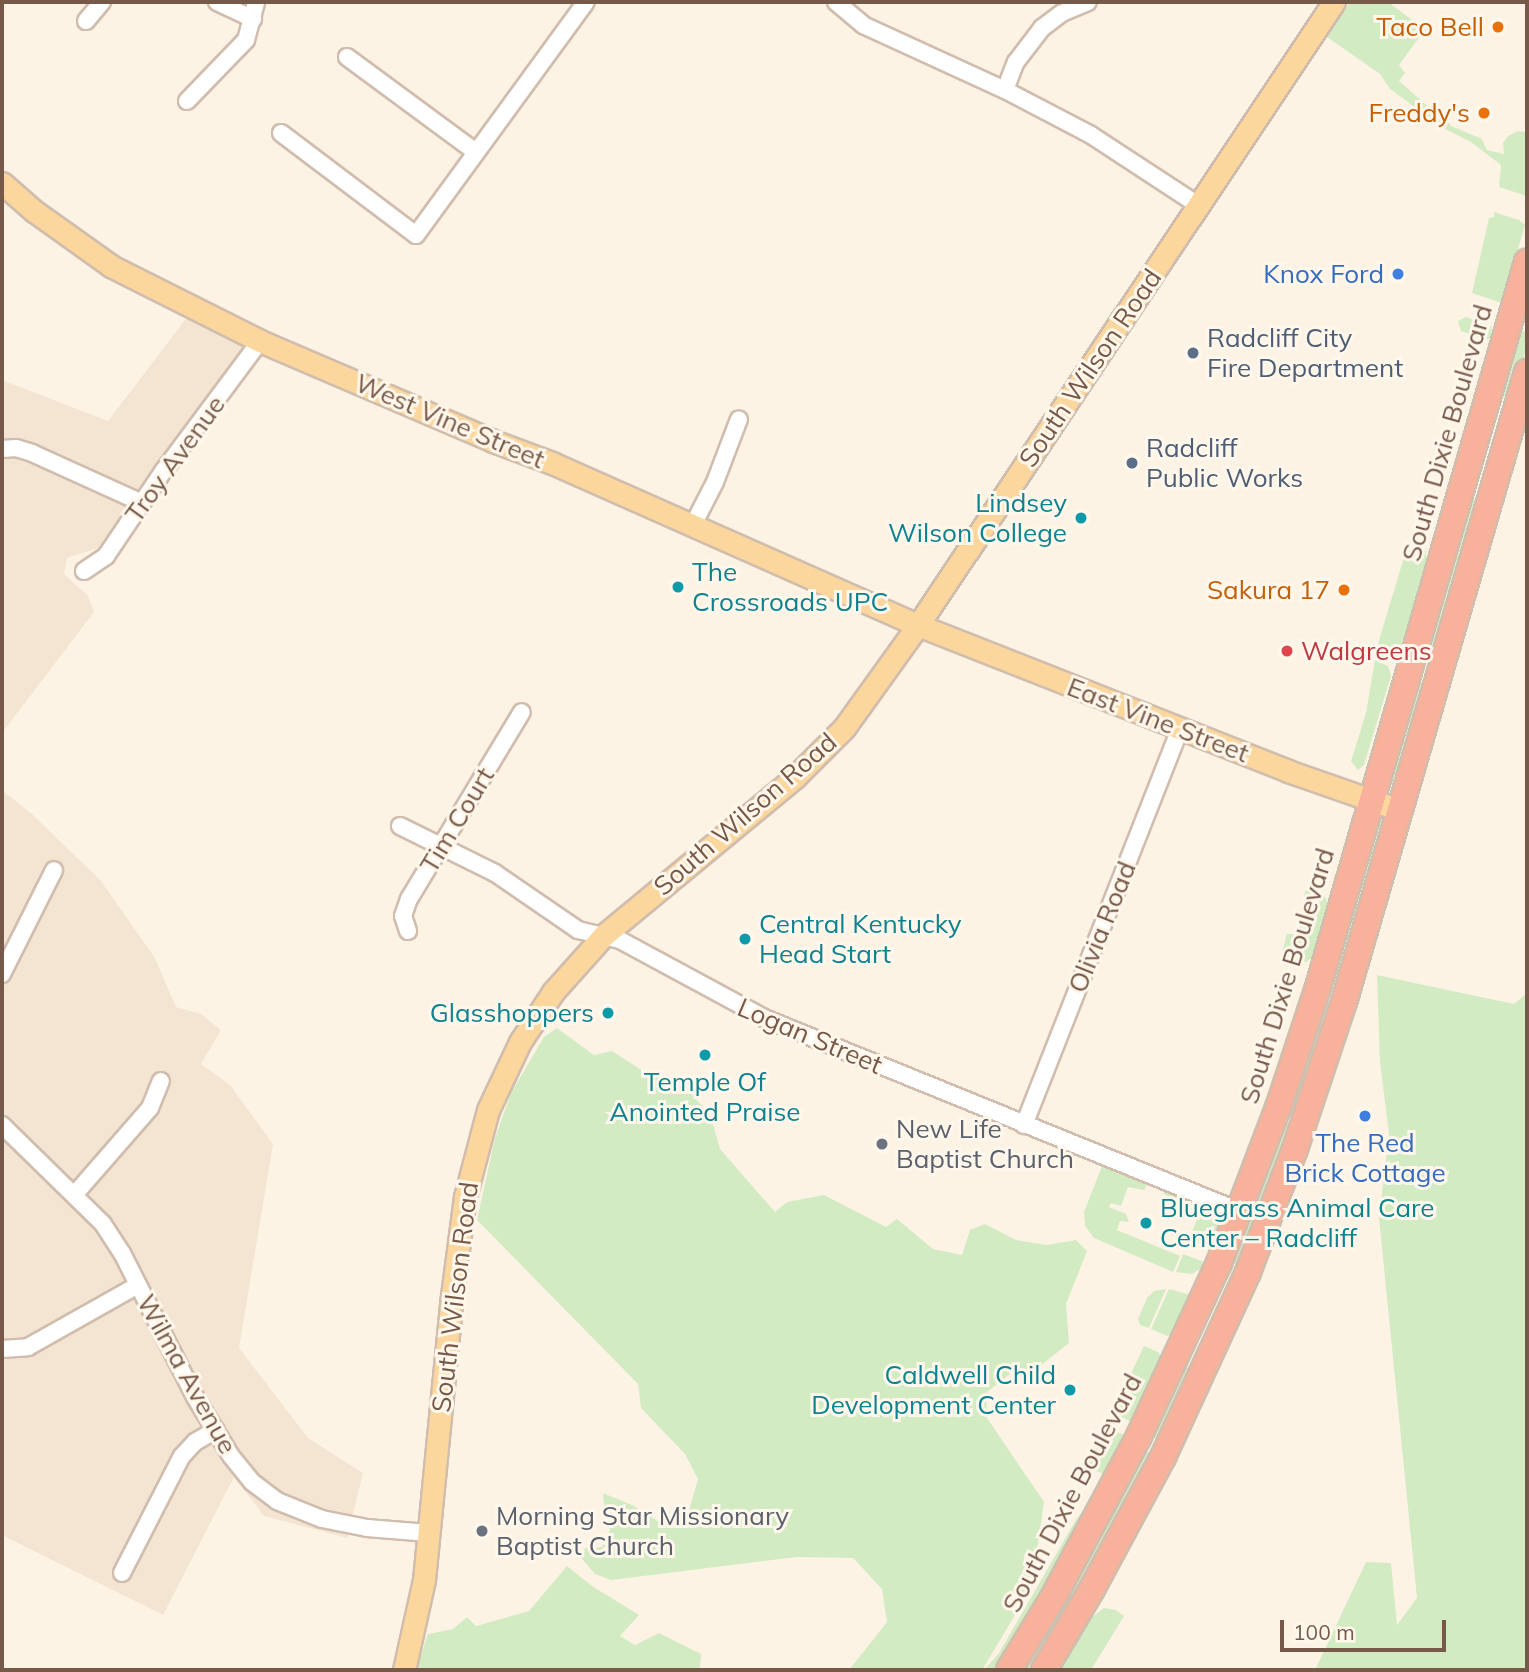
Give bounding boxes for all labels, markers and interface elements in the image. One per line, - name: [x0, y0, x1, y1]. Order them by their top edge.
- place label: Taco Bell: [1376, 11, 1484, 43]
- marker: Taco Bell: [1490, 19, 1506, 35]
- place label: Freddy's: [1369, 97, 1470, 129]
- marker: Freddy's: [1476, 105, 1492, 121]
- place label: Knox Ford: [1263, 258, 1384, 290]
- street label: South Wilson Road: [1012, 263, 1168, 473]
- marker: Knox Ford: [1390, 266, 1406, 282]
- street label: South Dixie Boulevard: [1395, 301, 1499, 565]
- place label: Radcliff City Fire Department: [1207, 322, 1403, 384]
- marker: Radcliff City Fire Department: [1185, 345, 1201, 361]
- street label: West Vine Street: [351, 367, 549, 475]
- street label: Troy Avenue: [119, 390, 231, 528]
- place label: Radcliff Public Works: [1146, 432, 1303, 494]
- marker: Radcliff Public Works: [1124, 455, 1140, 471]
- place label: Lindsey Wilson College: [888, 487, 1067, 548]
- marker: Lindsey Wilson College: [1073, 510, 1089, 526]
- place label: The Crossroads UPC: [692, 556, 888, 618]
- place label: Sakura 17: [1207, 574, 1330, 606]
- marker: The Crossroads UPC: [670, 579, 686, 595]
- marker: Sakura 17: [1336, 582, 1352, 598]
- place label: Walgreens: [1301, 635, 1432, 667]
- marker: Walgreens: [1279, 643, 1295, 659]
- street label: East Vine Street: [1063, 671, 1253, 769]
- street label: South Wilson Road: [647, 726, 843, 902]
- street label: Tim Court: [413, 762, 501, 878]
- street label: South Dixie Boulevard: [1233, 844, 1341, 1108]
- street label: Olivia Road: [1062, 857, 1142, 997]
- place label: Central Kentucky Head Start: [759, 908, 962, 970]
- marker: Central Kentucky Head Start: [737, 931, 753, 947]
- street label: Logan Street: [733, 992, 887, 1080]
- place label: Glasshoppers: [430, 997, 594, 1029]
- marker: Glasshoppers: [600, 1005, 616, 1021]
- marker: Temple Of Anointed Praise: [697, 1047, 713, 1063]
- place label: Temple Of Anointed Praise: [610, 1066, 800, 1128]
- marker: The Red Brick Cottage: [1357, 1108, 1373, 1124]
- place label: New Life Baptist Church: [896, 1113, 1074, 1174]
- place label: The Red Brick Cottage: [1284, 1127, 1446, 1188]
- marker: New Life Baptist Church: [874, 1136, 890, 1152]
- street label: South Wilson Road: [425, 1180, 485, 1414]
- place label: Bluegrass Animal Care Center – Radcliff: [1160, 1192, 1434, 1254]
- marker: Bluegrass Animal Care Center – Radcliff: [1138, 1215, 1154, 1231]
- street label: Wilma Avenue: [130, 1289, 244, 1459]
- place label: Caldwell Child Development Center: [811, 1359, 1056, 1420]
- street label: South Dixie Boulevard: [996, 1368, 1148, 1618]
- marker: Caldwell Child Development Center: [1062, 1382, 1078, 1398]
- place label: Morning Star Missionary Baptist Church: [496, 1500, 789, 1562]
- marker: Morning Star Missionary Baptist Church: [474, 1523, 490, 1539]
- scale bar: [1284, 1606, 1450, 1650]
- text: 100 m: [1293, 1619, 1355, 1645]

